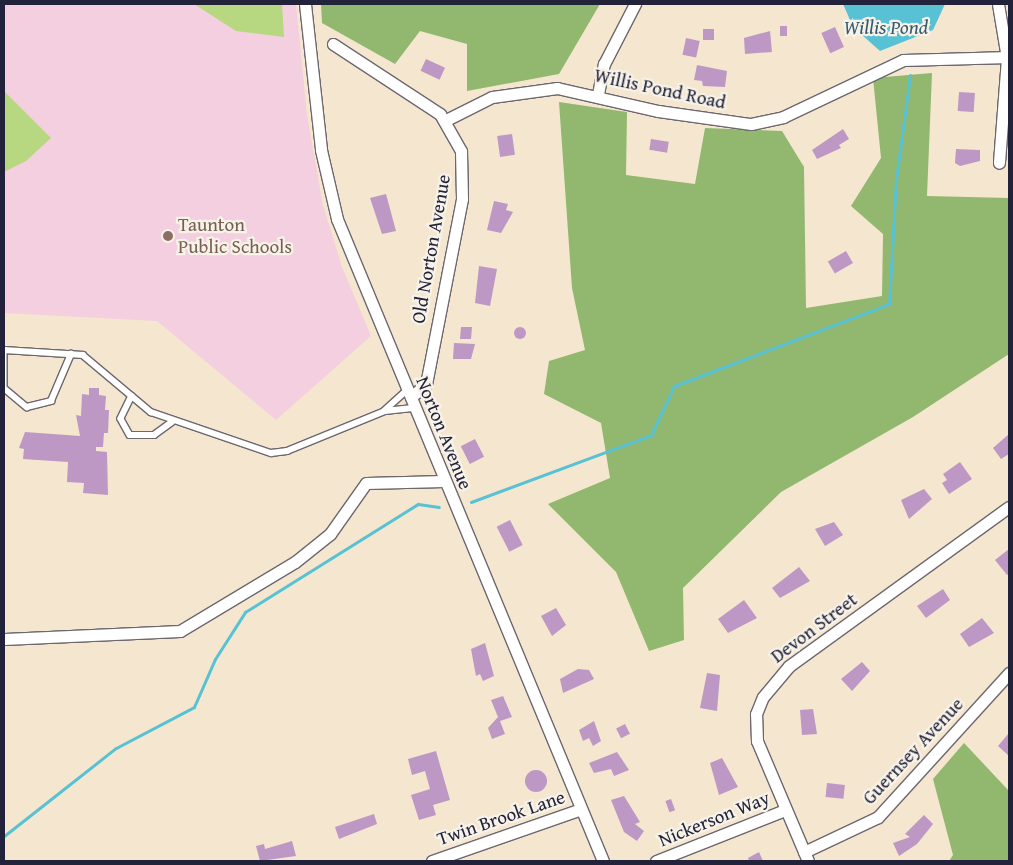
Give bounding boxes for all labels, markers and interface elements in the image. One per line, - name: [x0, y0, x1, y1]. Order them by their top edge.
- water label: Willis Pond: [844, 14, 928, 38]
- street label: Willis Pond Road: [592, 64, 728, 114]
- street label: Old Norton Avenue: [407, 173, 455, 325]
- place label: Taunton Public Schools: [178, 214, 292, 258]
- marker: Taunton Public Schools: [162, 230, 174, 242]
- street label: Norton Avenue: [411, 373, 477, 493]
- street label: Devon Street: [766, 588, 862, 668]
- street label: Guernsey Avenue: [858, 693, 968, 809]
- street label: Twin Brook Lane: [434, 785, 568, 851]
- street label: Nickerson Way: [655, 786, 773, 852]

